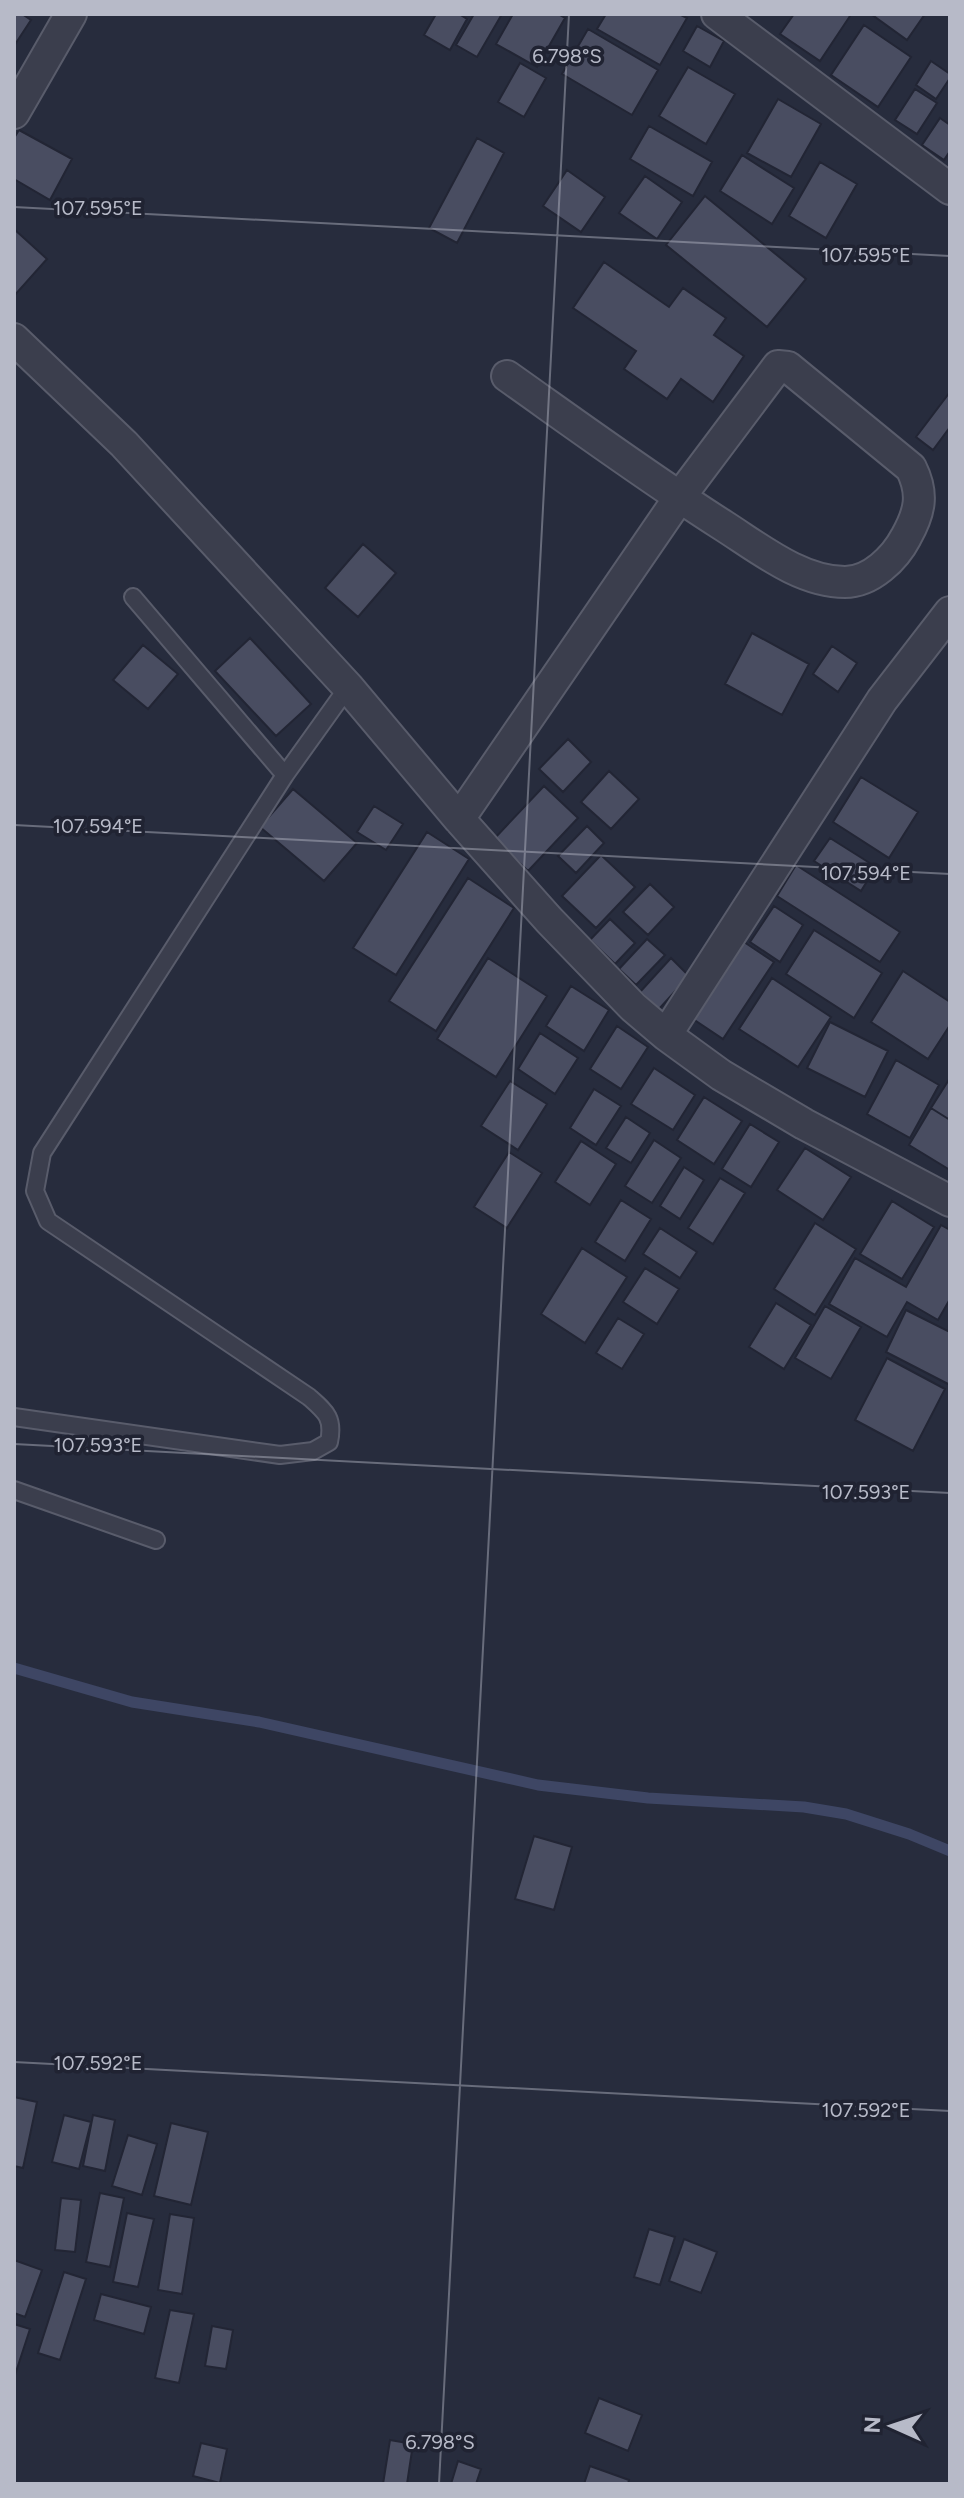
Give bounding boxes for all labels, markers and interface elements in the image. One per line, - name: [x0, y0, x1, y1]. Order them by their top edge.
- text: 6.798°S: [532, 44, 602, 68]
- text: 107.595°E: [53, 196, 143, 220]
- text: 107.595°E: [821, 243, 911, 267]
- text: 107.594°E: [53, 814, 143, 838]
- text: 107.594°E: [821, 861, 911, 885]
- text: 107.593°E: [54, 1433, 142, 1457]
- text: 107.593°E: [822, 1480, 910, 1504]
- text: 107.592°E: [53, 2051, 143, 2075]
- text: 107.592°E: [821, 2098, 911, 2122]
- north arrow: [852, 2386, 932, 2466]
- text: N: [859, 2416, 886, 2434]
- text: 6.798°S: [405, 2430, 475, 2454]

